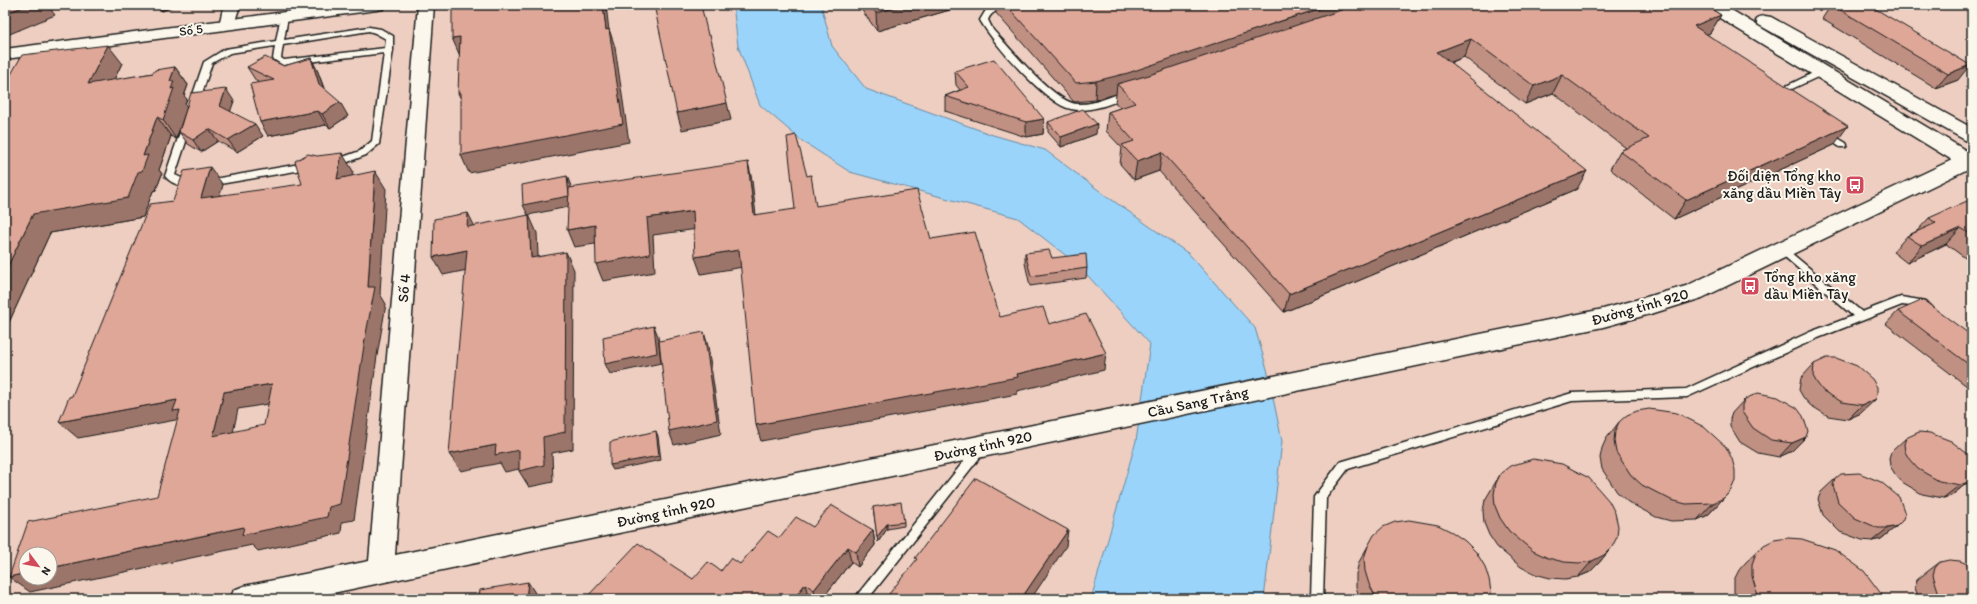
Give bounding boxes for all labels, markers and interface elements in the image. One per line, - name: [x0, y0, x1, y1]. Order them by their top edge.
- street label: Số 5: [178, 21, 204, 39]
- place label: Đối diện Tổng kho xăng dầu Miền Tây: [1723, 167, 1841, 202]
- bus stop icon: Đối diện Tổng kho xăng dầu Miền Tây: [1844, 174, 1866, 196]
- place label: Tổng kho xăng dầu Miền Tây: [1764, 268, 1856, 303]
- street label: Số 4: [394, 273, 414, 303]
- bus stop icon: Tổng kho xăng dầu Miền Tây: [1739, 275, 1761, 297]
- street label: Đường tỉnh 920: [1589, 285, 1691, 329]
- street label: Cầu Sang Trắng: [1146, 382, 1250, 421]
- street label: Đường tỉnh 920: [932, 427, 1034, 465]
- street label: Đường tỉnh 920: [615, 493, 717, 531]
- north arrow: [18, 546, 58, 586]
- text: N: [39, 564, 54, 578]

